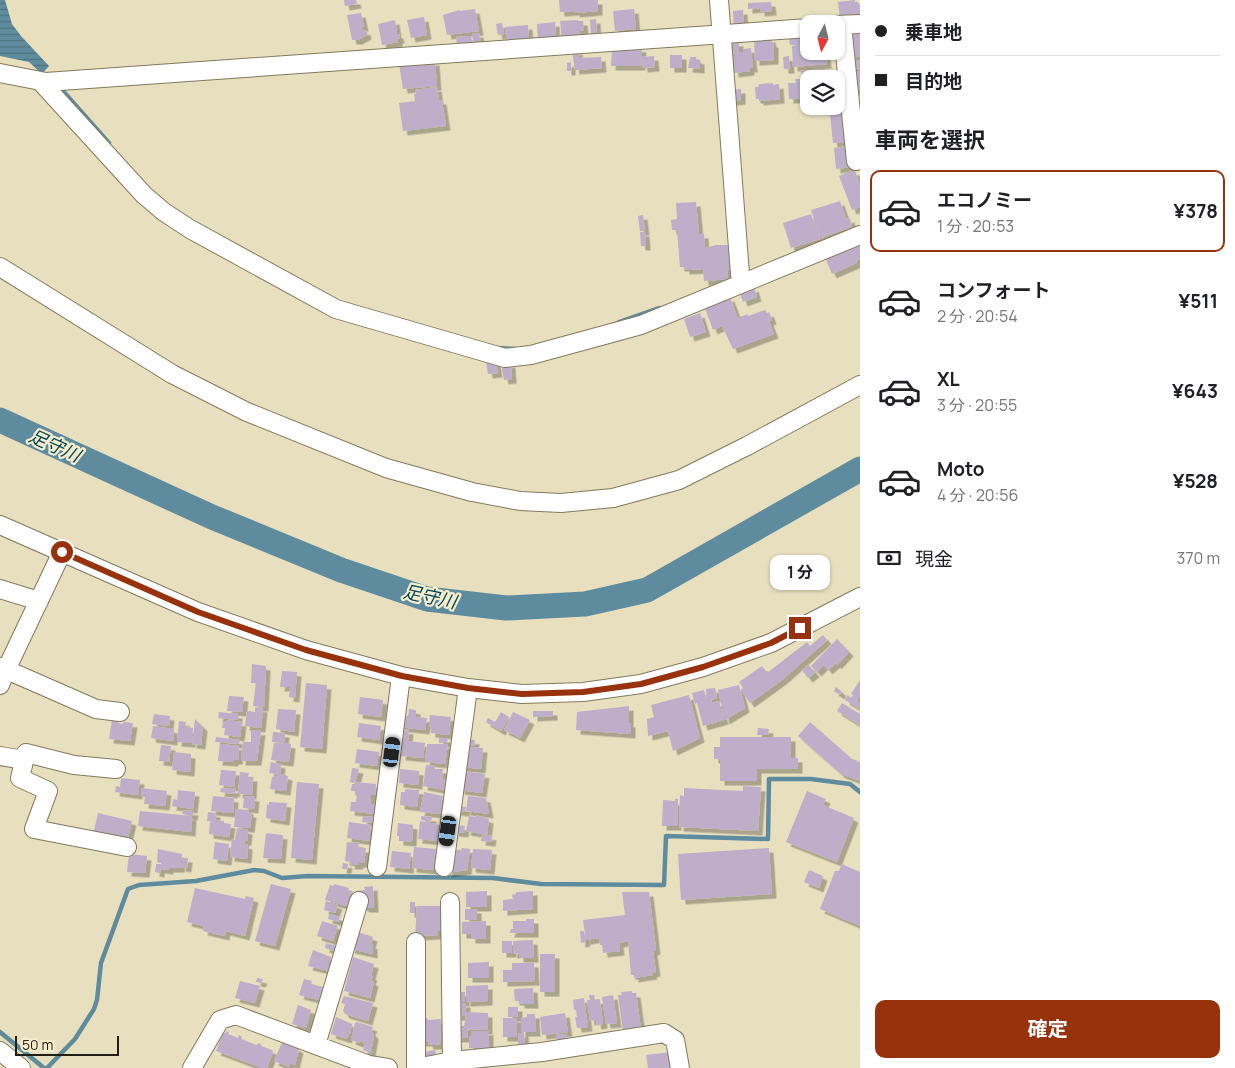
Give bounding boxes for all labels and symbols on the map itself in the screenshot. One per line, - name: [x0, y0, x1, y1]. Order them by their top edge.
- north arrow: [800, 15, 845, 60]
- water label: 足守川: [25, 423, 86, 468]
- route start: [51, 541, 73, 563]
- callout: 1 分: [770, 556, 830, 590]
- water label: 足守川: [401, 579, 461, 614]
- route end: [789, 617, 811, 639]
- car: [382, 736, 401, 768]
- car: [438, 815, 457, 847]
- scale bar: [15, 1033, 119, 1056]

